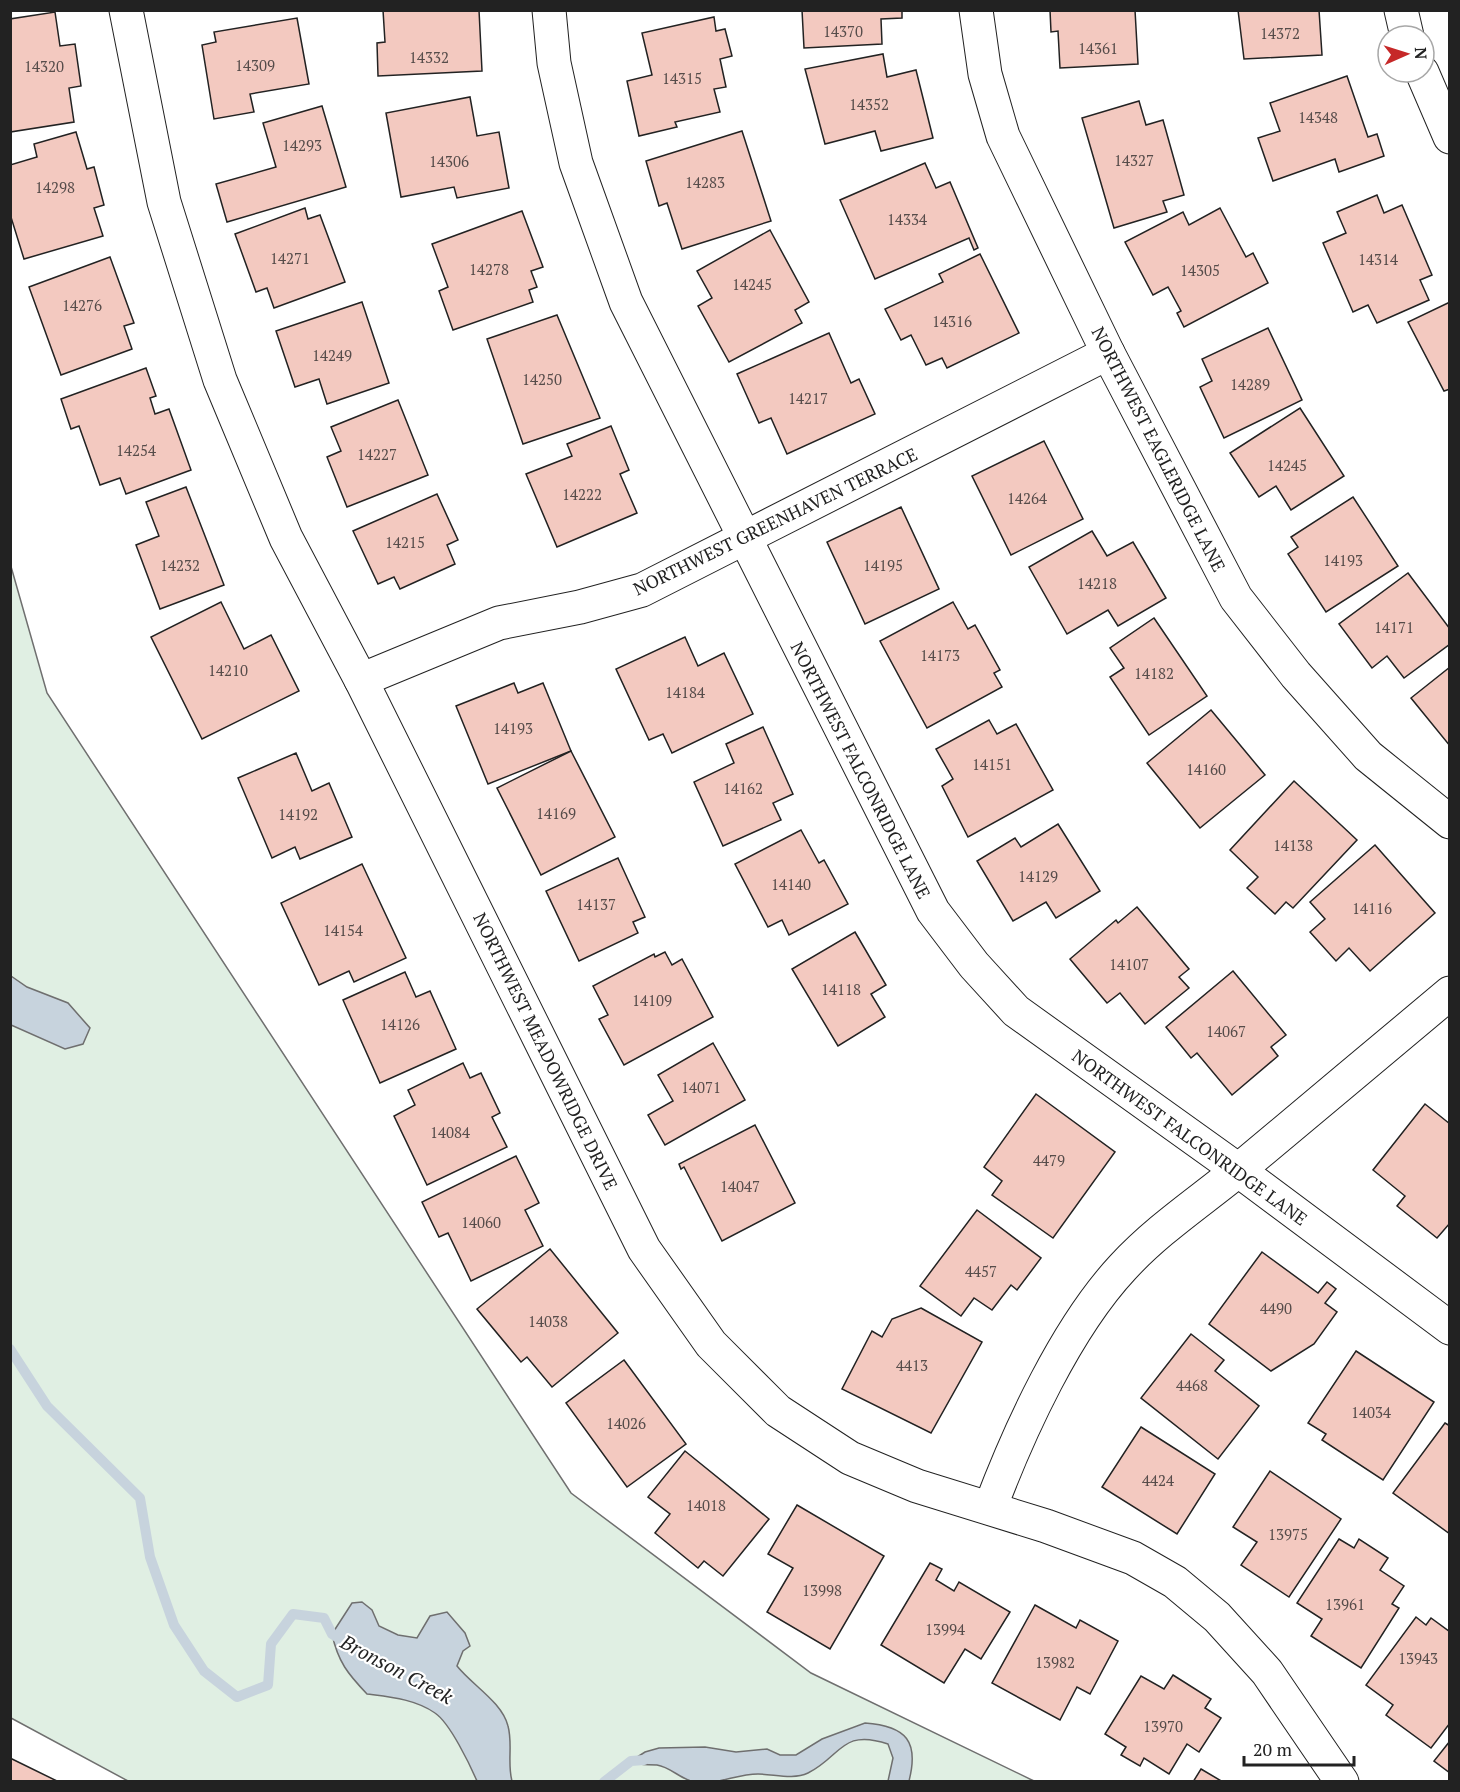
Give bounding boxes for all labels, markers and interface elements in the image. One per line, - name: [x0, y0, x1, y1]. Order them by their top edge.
- house number: 14370: [823, 21, 863, 41]
- house number: 14372: [1260, 23, 1300, 43]
- north arrow: [1376, 24, 1436, 84]
- house number: 14361: [1078, 38, 1118, 58]
- house number: 14332: [409, 47, 449, 67]
- text: N: [1410, 47, 1432, 60]
- house number: 14309: [235, 55, 275, 75]
- house number: 14320: [24, 56, 64, 76]
- house number: 14315: [662, 68, 702, 88]
- house number: 14352: [849, 94, 889, 114]
- house number: 14348: [1298, 107, 1338, 127]
- house number: 14293: [282, 135, 322, 155]
- house number: 14327: [1114, 150, 1154, 170]
- house number: 14306: [429, 151, 469, 171]
- house number: 14283: [685, 172, 725, 192]
- house number: 14298: [35, 177, 75, 197]
- house number: 14334: [887, 209, 927, 229]
- house number: 14271: [270, 248, 310, 268]
- house number: 14314: [1358, 249, 1398, 269]
- house number: 14278: [469, 259, 509, 279]
- house number: 14305: [1180, 260, 1220, 280]
- house number: 14245: [732, 274, 772, 294]
- house number: 14276: [62, 295, 102, 315]
- house number: 14316: [932, 311, 972, 331]
- street label: NORTHWEST EAGLERIDGE LANE: [1087, 322, 1231, 576]
- house number: 14249: [312, 345, 352, 365]
- house number: 14250: [522, 369, 562, 389]
- house number: 14289: [1230, 374, 1270, 394]
- house number: 14217: [788, 388, 828, 408]
- house number: 14254: [116, 440, 156, 460]
- street label: NORTHWEST GREENHAVEN TERRACE: [629, 441, 921, 601]
- house number: 14227: [357, 444, 397, 464]
- house number: 14245: [1267, 455, 1307, 475]
- house number: 14222: [562, 484, 602, 504]
- house number: 14264: [1007, 488, 1047, 508]
- house number: 14215: [385, 532, 425, 552]
- house number: 14193: [1323, 550, 1363, 570]
- house number: 14232: [160, 555, 200, 575]
- house number: 14195: [863, 555, 903, 575]
- house number: 14218: [1077, 573, 1117, 593]
- house number: 14171: [1374, 617, 1414, 637]
- street label: NORTHWEST FALCONRIDGE LANE: [786, 637, 936, 903]
- house number: 14173: [920, 645, 960, 665]
- house number: 14210: [208, 660, 248, 680]
- house number: 14182: [1134, 663, 1174, 683]
- house number: 14184: [665, 682, 705, 702]
- house number: 14193: [493, 718, 533, 738]
- house number: 14151: [972, 754, 1012, 774]
- house number: 14160: [1186, 759, 1226, 779]
- house number: 14162: [723, 778, 763, 798]
- house number: 14169: [536, 803, 576, 823]
- house number: 14192: [278, 804, 318, 824]
- house number: 14138: [1273, 835, 1313, 855]
- house number: 14129: [1018, 866, 1058, 886]
- house number: 14140: [771, 874, 811, 894]
- house number: 14137: [576, 894, 616, 914]
- house number: 14116: [1352, 898, 1392, 918]
- street label: NORTHWEST MEADOWRIDGE DRIVE: [468, 908, 624, 1194]
- house number: 14154: [323, 920, 363, 940]
- house number: 14107: [1109, 954, 1149, 974]
- house number: 14118: [821, 979, 861, 999]
- house number: 14109: [632, 990, 672, 1010]
- house number: 14126: [380, 1014, 420, 1034]
- house number: 14067: [1206, 1021, 1246, 1041]
- street label: NORTHWEST FALCONRIDGE LANE: [1068, 1043, 1312, 1231]
- house number: 14071: [681, 1077, 721, 1097]
- house number: 14084: [430, 1122, 470, 1142]
- house number: 4479: [1033, 1150, 1065, 1170]
- house number: 14047: [720, 1176, 760, 1196]
- house number: 14060: [461, 1212, 501, 1232]
- house number: 4457: [965, 1261, 997, 1281]
- house number: 4490: [1260, 1298, 1292, 1318]
- house number: 14038: [528, 1311, 568, 1331]
- house number: 4413: [896, 1355, 928, 1375]
- house number: 4468: [1176, 1375, 1208, 1395]
- house number: 14034: [1351, 1402, 1391, 1422]
- house number: 14026: [606, 1413, 646, 1433]
- house number: 4424: [1142, 1470, 1174, 1490]
- house number: 14018: [686, 1495, 726, 1515]
- house number: 13975: [1268, 1524, 1308, 1544]
- house number: 13998: [802, 1580, 842, 1600]
- house number: 13961: [1325, 1594, 1365, 1614]
- house number: 13994: [925, 1619, 965, 1639]
- water label: Bronson Creek: [335, 1628, 458, 1710]
- house number: 13943: [1398, 1648, 1438, 1668]
- house number: 13982: [1035, 1652, 1075, 1672]
- house number: 13970: [1143, 1716, 1183, 1736]
- scale bar: [1244, 1729, 1354, 1767]
- text: 20 m: [1253, 1737, 1293, 1761]

